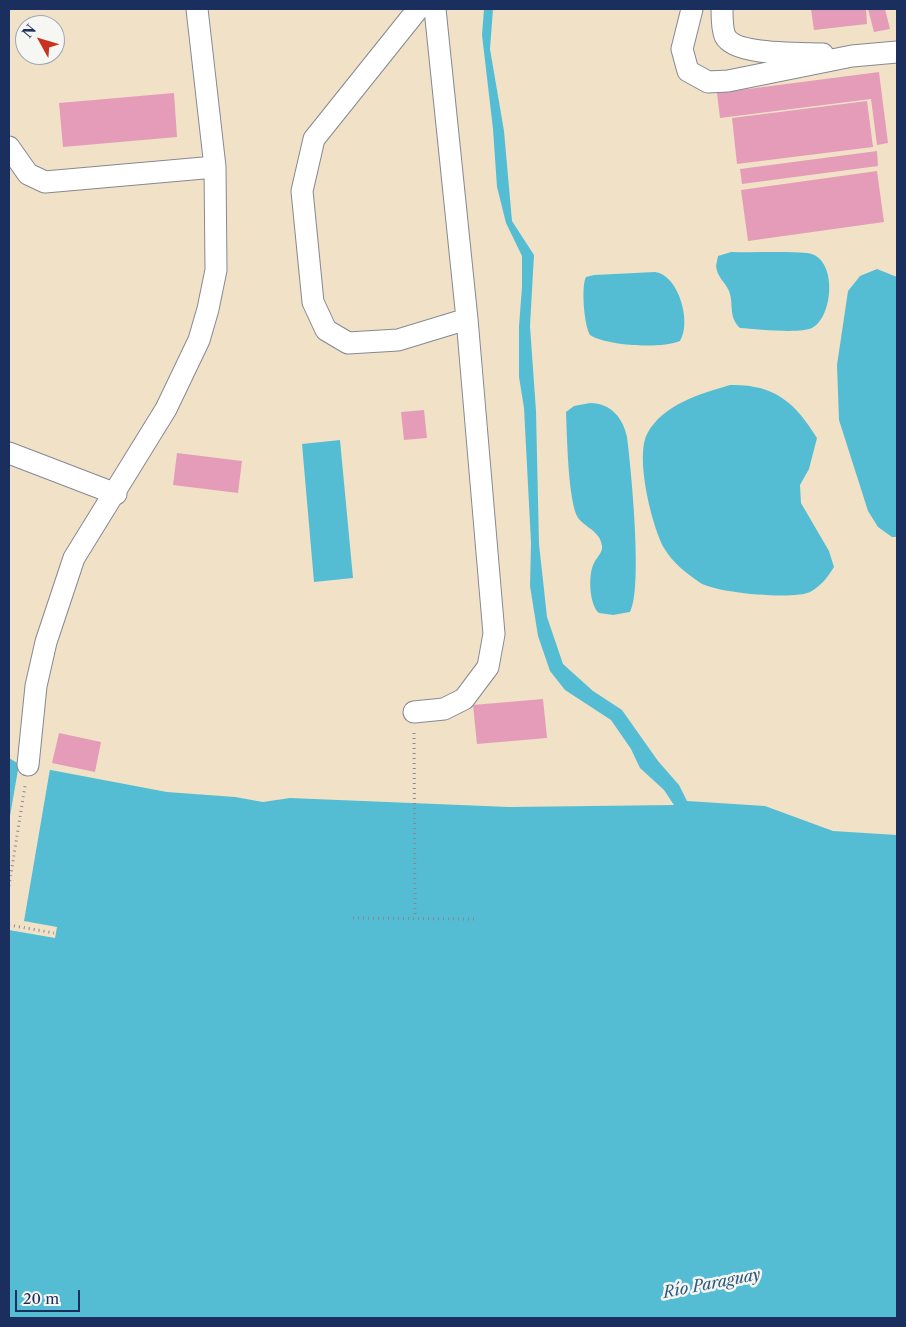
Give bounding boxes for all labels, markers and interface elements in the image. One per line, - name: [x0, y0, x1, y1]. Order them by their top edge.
- north arrow: [15, 15, 65, 65]
- text: N: [18, 21, 40, 42]
- water label: Río Paraguay: [662, 1265, 762, 1303]
- scale bar: [18, 1280, 82, 1312]
- text: 20 m: [23, 1289, 59, 1308]

